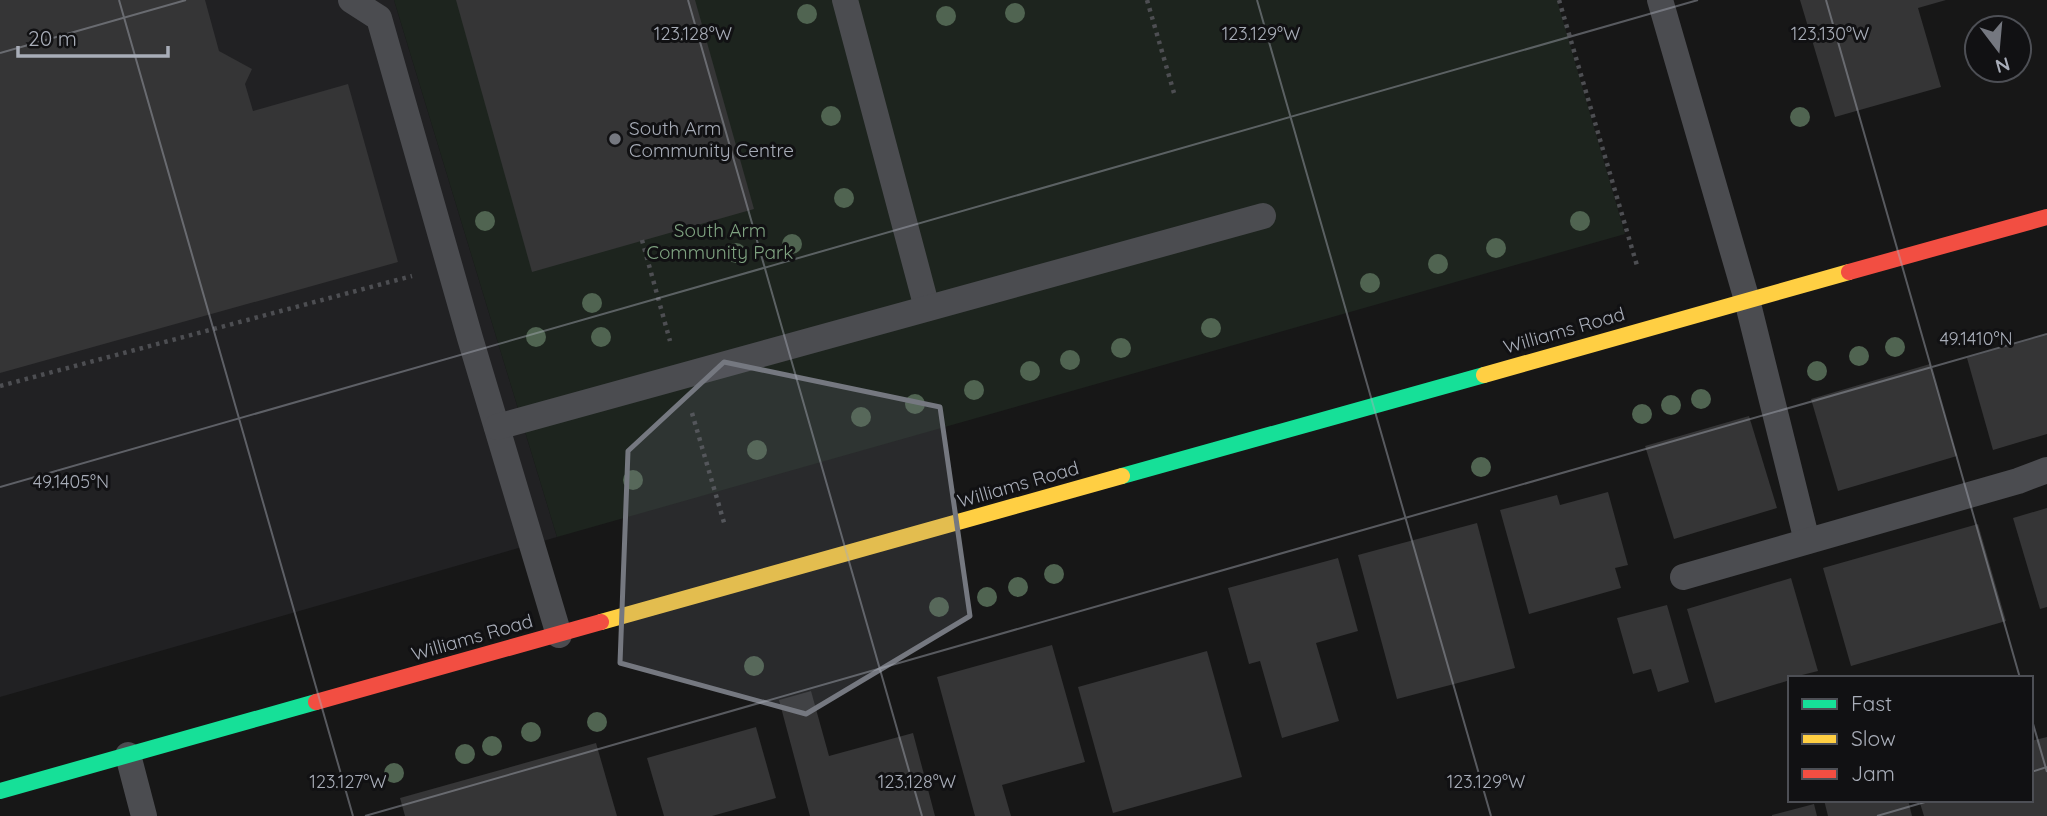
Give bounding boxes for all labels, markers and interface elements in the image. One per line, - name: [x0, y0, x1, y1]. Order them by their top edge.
- scale bar: [18, 14, 168, 58]
- north arrow: [1963, 14, 2033, 84]
- text: 123.128°W: [654, 22, 732, 45]
- text: 123.129°W: [1222, 22, 1300, 45]
- text: 123.130°W: [1791, 22, 1869, 45]
- text: 20 m: [28, 25, 77, 51]
- text: N: [1993, 52, 2013, 79]
- place label: South Arm Community Centre: [629, 116, 794, 162]
- marker: South Arm Community Centre: [607, 131, 623, 147]
- park label: South Arm Community Park: [646, 218, 794, 264]
- street label: Williams Road: [1500, 301, 1628, 359]
- text: 49.1410°N: [1939, 327, 2013, 350]
- street label: Williams Road: [954, 455, 1082, 513]
- text: 49.1405°N: [33, 470, 109, 493]
- street label: Williams Road: [408, 608, 536, 666]
- legend: [1788, 676, 2033, 802]
- text: Fast: [1851, 690, 1892, 716]
- text: Slow: [1851, 725, 1896, 751]
- text: Jam: [1851, 760, 1895, 786]
- text: 123.127°W: [309, 770, 387, 793]
- text: 123.128°W: [878, 770, 956, 793]
- text: 123.129°W: [1447, 770, 1525, 793]

